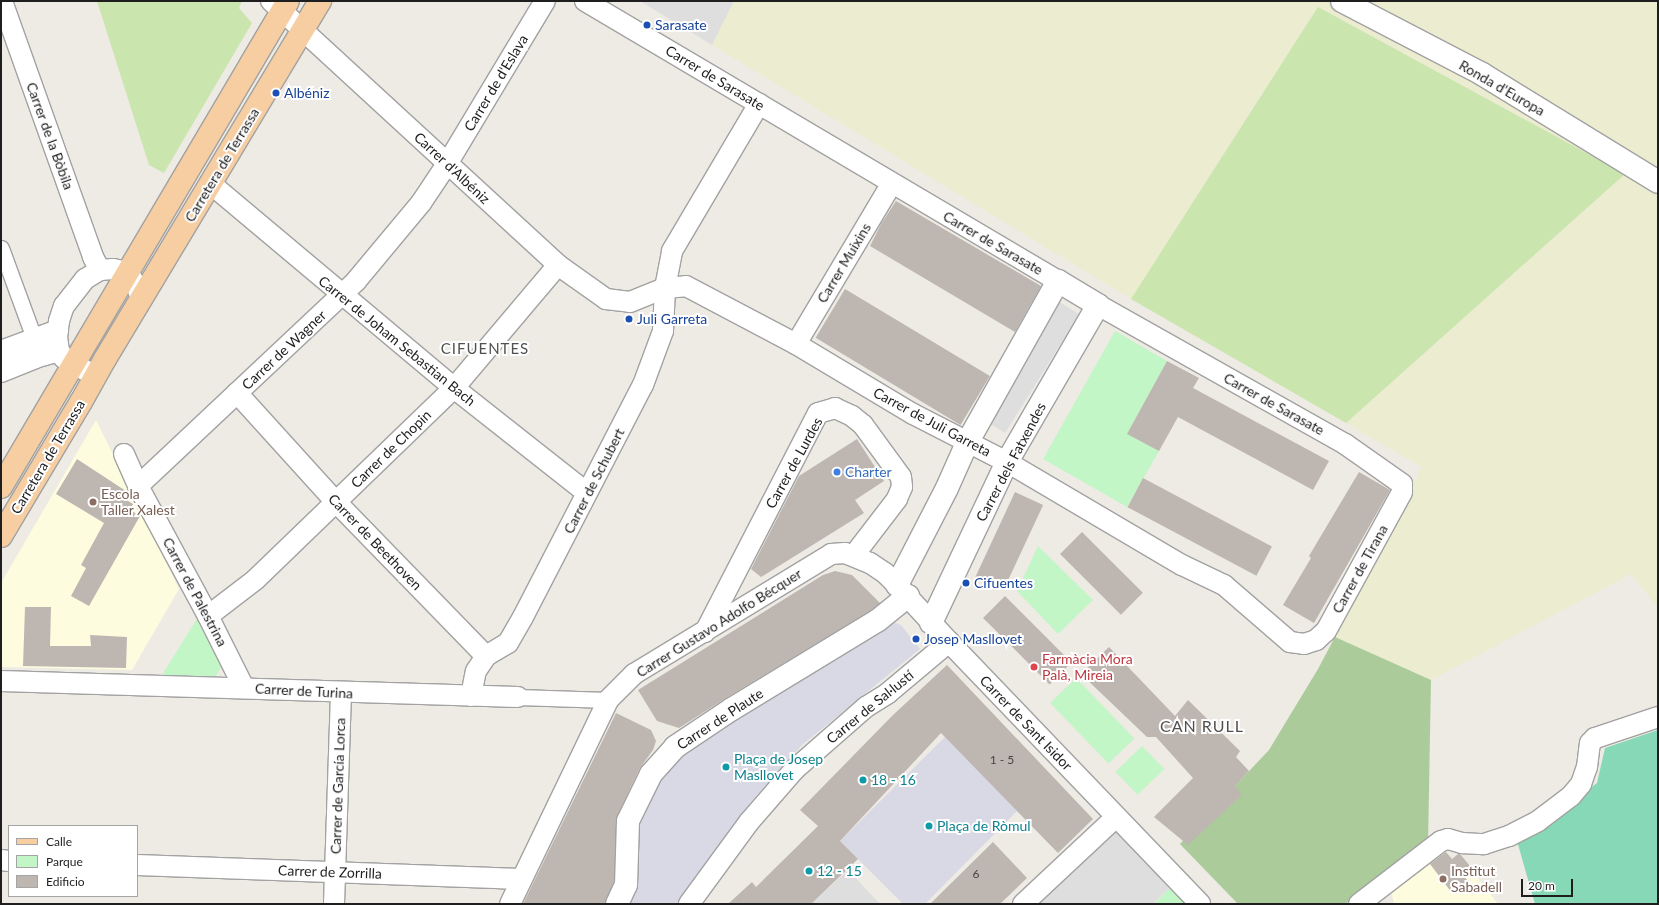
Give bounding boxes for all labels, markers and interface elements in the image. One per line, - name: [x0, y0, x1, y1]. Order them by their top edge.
- place label: Sarasate: [655, 17, 707, 33]
- marker: Sarasate: [642, 20, 652, 30]
- street label: Carrer de d'Eslava: [460, 32, 532, 134]
- street label: Carrer de Sarasate: [662, 42, 768, 114]
- street label: Ronda d'Europa: [1456, 57, 1548, 119]
- street label: Carrer de la Bòbila: [23, 80, 77, 192]
- place label: Albéniz: [284, 85, 329, 101]
- marker: Albéniz: [271, 88, 281, 98]
- street label: Carretera de Terrassa: [181, 105, 263, 225]
- street label: Carrer d'Albéniz: [411, 129, 493, 207]
- street label: Carrer de Sarasate: [940, 208, 1046, 278]
- street label: Carrer Muixins: [813, 220, 875, 306]
- street label: Carrer de Joham Sebastian Bach: [315, 272, 479, 410]
- street label: Carrer de Wagner: [238, 307, 330, 393]
- place label: Juli Garreta: [637, 311, 707, 327]
- marker: Juli Garreta: [624, 314, 634, 324]
- district label: CIFUENTES: [441, 340, 529, 358]
- street label: Carrer de Sarasate: [1221, 369, 1327, 439]
- street label: Carrer de Juli Garreta: [870, 384, 994, 460]
- street label: Carretera de Terrassa: [7, 397, 89, 517]
- street label: Carrer dels Fatxendes: [972, 400, 1050, 524]
- street label: Carrer de Chopin: [347, 406, 435, 492]
- street label: Carrer de Lurdes: [762, 414, 826, 512]
- street label: Carrer de Schubert: [560, 425, 628, 537]
- place label: Charter: [845, 464, 892, 480]
- marker: Charter: [832, 467, 842, 477]
- place label: Escola Taller Xalest: [101, 486, 175, 518]
- street label: Carrer de Beethoven: [325, 490, 425, 594]
- marker: Escola Taller Xalest: [88, 497, 98, 507]
- street label: Carrer de Tirana: [1329, 521, 1391, 617]
- street label: Carrer de Palestrina: [159, 535, 231, 649]
- street label: Carrer Gustavo Adolfo Bécquer: [633, 565, 805, 681]
- place label: Cifuentes: [974, 575, 1033, 591]
- marker: Cifuentes: [961, 578, 971, 588]
- place label: Josep Masllovet: [924, 631, 1022, 647]
- marker: Josep Masllovet: [911, 634, 921, 644]
- place label: Farmàcia Mora Palà, Mireia: [1042, 651, 1133, 684]
- marker: Farmàcia Mora Palà, Mireia: [1029, 662, 1039, 672]
- street label: Carrer de Sal·lustí: [823, 667, 917, 747]
- street label: Carrer de Sant Isidor: [976, 672, 1076, 774]
- street label: Carrer de Turina: [254, 680, 354, 702]
- street label: Carrer de Plaute: [674, 685, 766, 753]
- district label: CAN RULL: [1160, 716, 1244, 736]
- street label: Carrer de García Lorca: [327, 717, 349, 855]
- place label: Plaça de Josep Masllovet: [734, 751, 824, 784]
- house number: 1 - 5: [990, 753, 1014, 767]
- marker: Plaça de Josep Masllovet: [721, 762, 731, 772]
- place label: 18 - 16: [871, 772, 916, 788]
- marker: 18 - 16: [858, 775, 868, 785]
- place label: Plaça de Ròmul: [937, 818, 1031, 834]
- marker: Plaça de Ròmul: [924, 821, 934, 831]
- legend: [8, 825, 138, 897]
- text: Calle: [46, 834, 72, 849]
- text: Parque: [46, 854, 83, 869]
- street label: Carrer de Zorrilla: [278, 862, 382, 882]
- place label: 12 - 15: [817, 863, 862, 879]
- place label: Institut Sabadell: [1451, 863, 1502, 896]
- marker: 12 - 15: [804, 866, 814, 876]
- house number: 6: [973, 867, 979, 881]
- scale bar: [1523, 871, 1575, 897]
- text: Edificio: [46, 874, 85, 889]
- marker: Institut Sabadell: [1438, 874, 1448, 884]
- text: 20 m: [1528, 878, 1555, 893]

